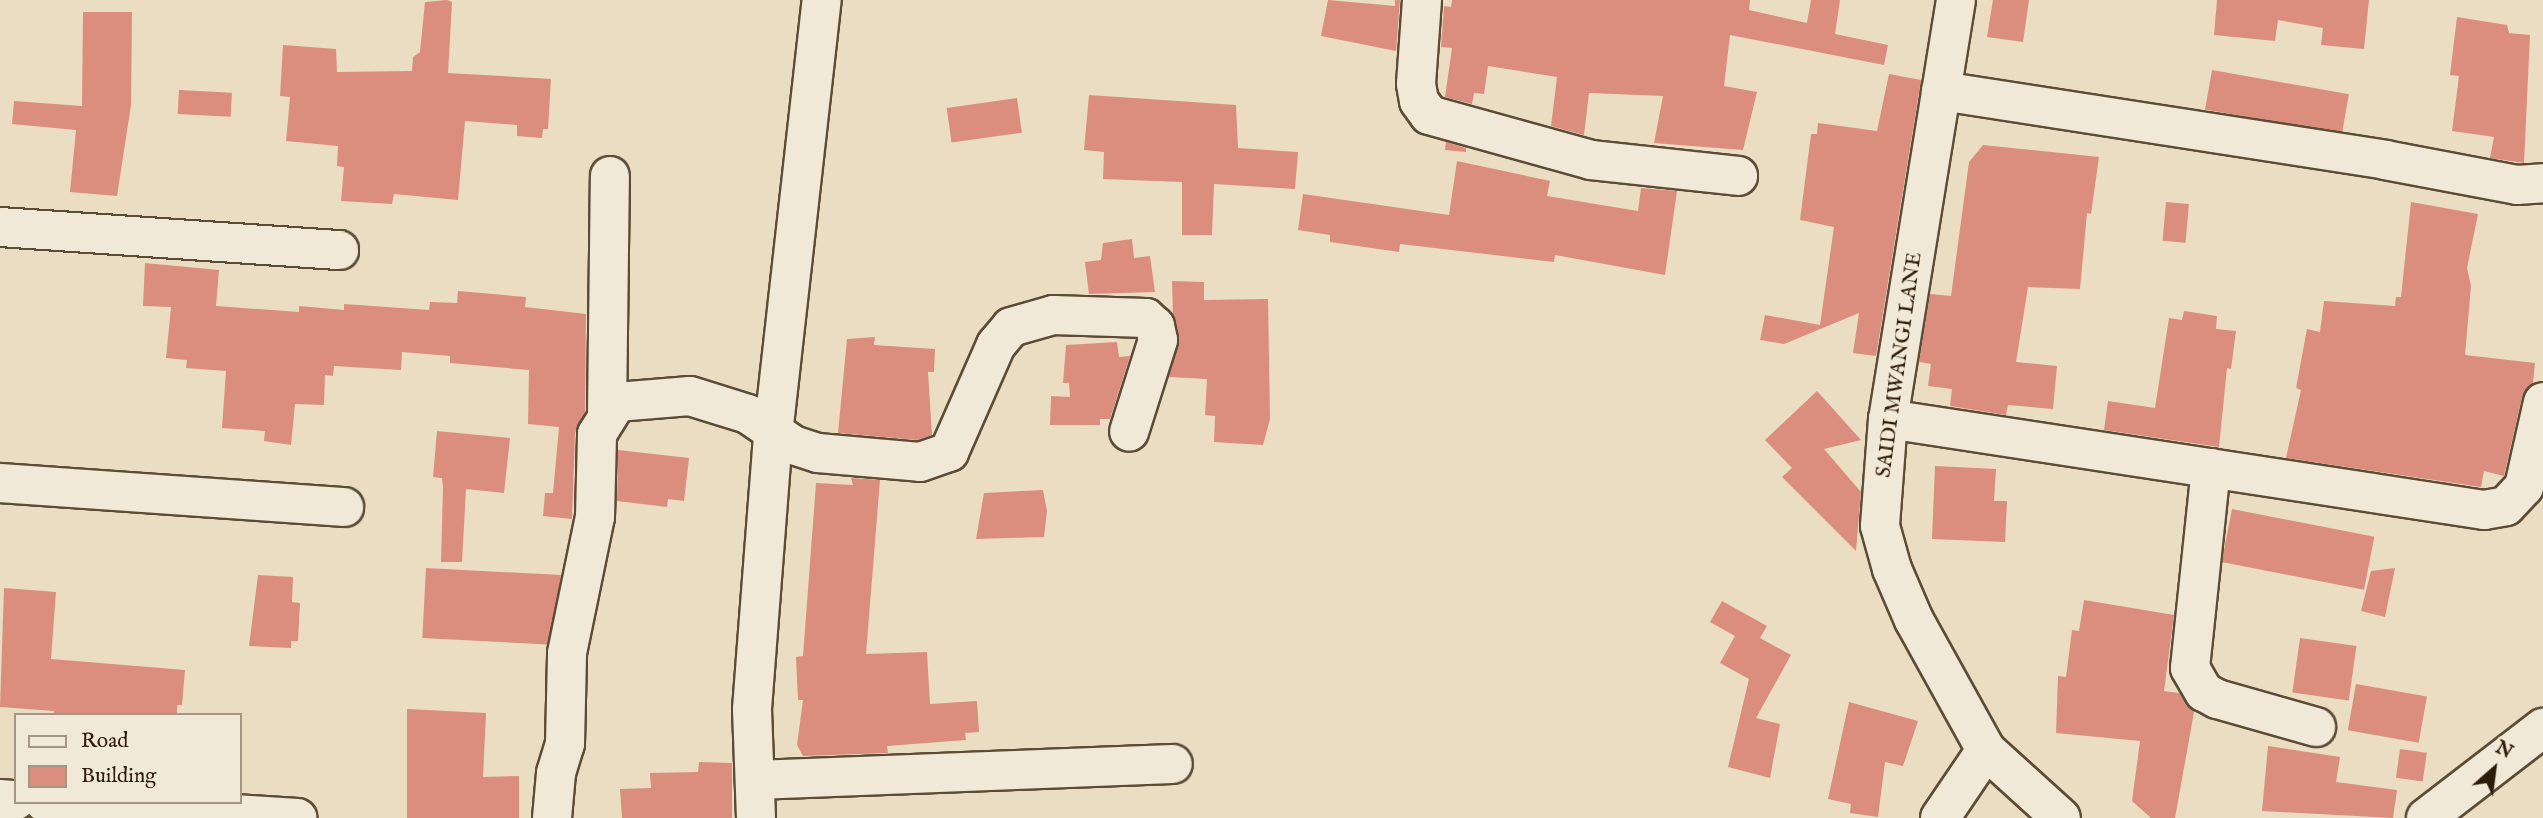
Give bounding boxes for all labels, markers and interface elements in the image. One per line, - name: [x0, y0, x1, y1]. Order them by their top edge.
- street label: SAIDI MWANGI LANE: [1872, 251, 1928, 479]
- legend: [14, 713, 242, 804]
- text: Road: [81, 728, 128, 755]
- north arrow: [2459, 734, 2529, 804]
- text: N: [2491, 736, 2517, 765]
- text: Building: [81, 763, 156, 790]

